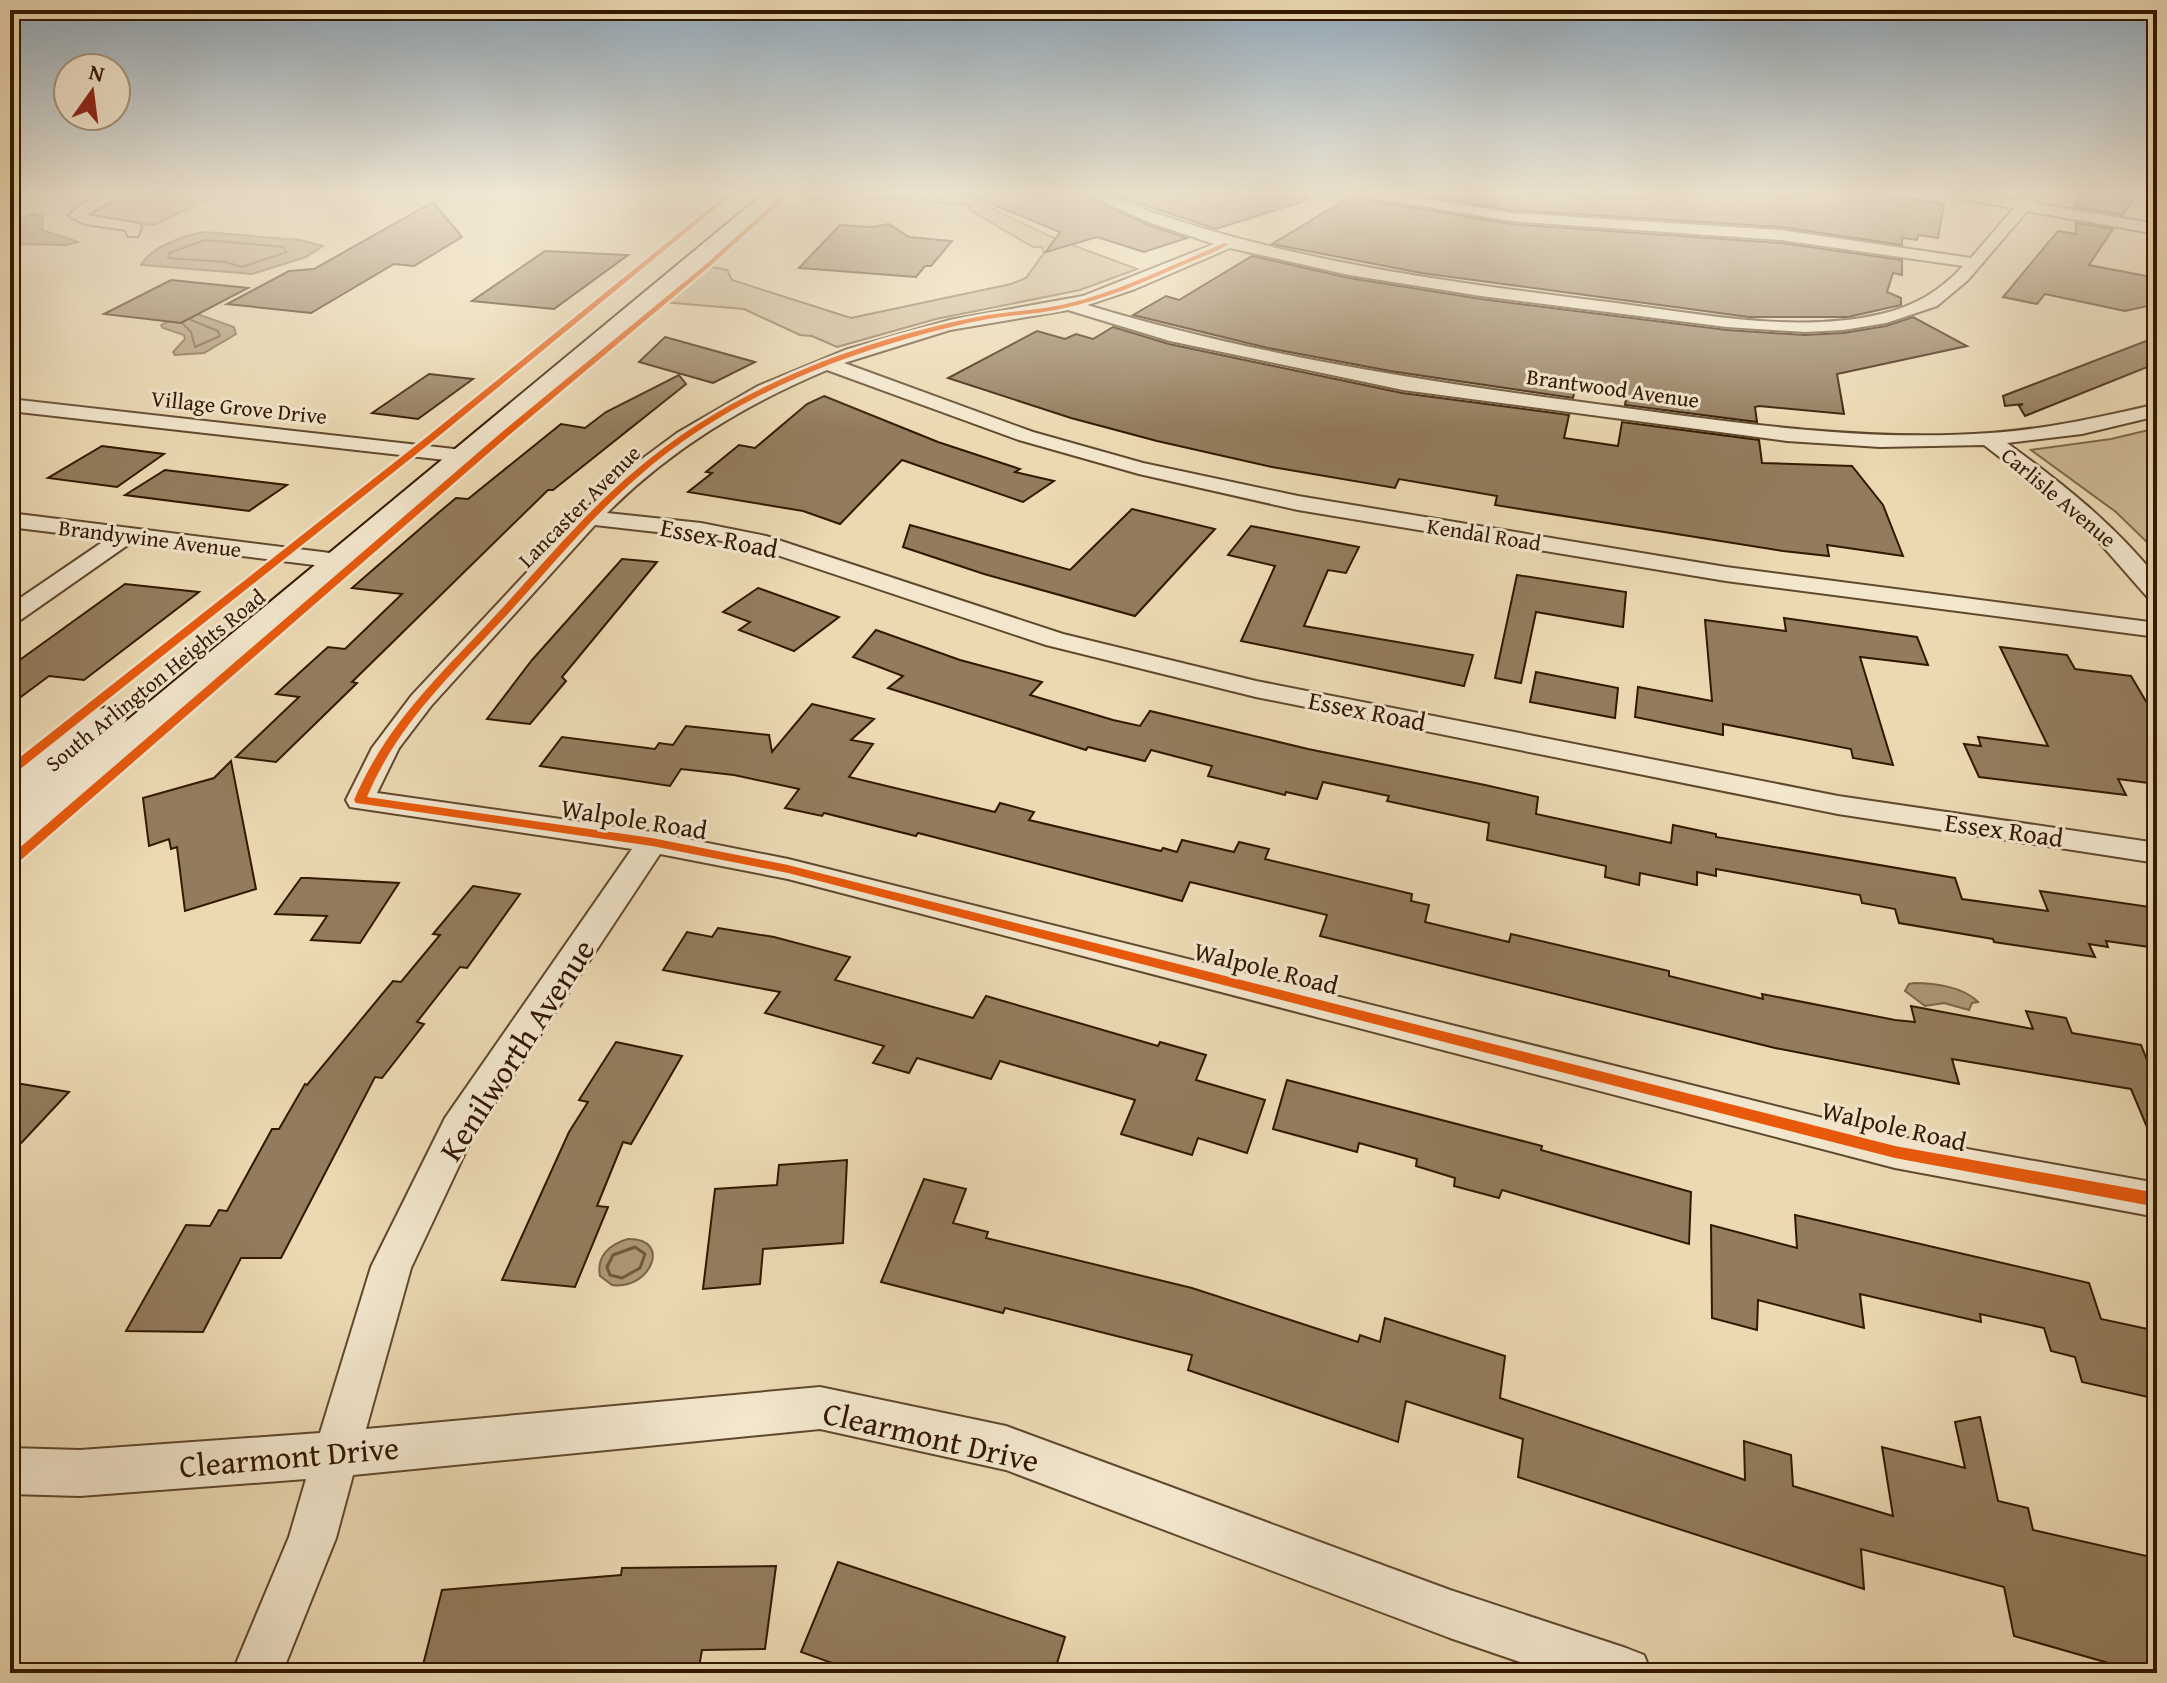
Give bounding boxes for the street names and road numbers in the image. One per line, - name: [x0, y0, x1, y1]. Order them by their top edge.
- street label: Brantwood Avenue: [1525, 360, 1701, 416]
- street label: Village Grove Drive: [149, 382, 329, 432]
- street label: Lancaster Avenue: [510, 437, 648, 575]
- street label: Carlisle Avenue: [1995, 439, 2123, 555]
- street label: Essex Road: [657, 507, 781, 568]
- street label: Kendal Road: [1425, 509, 1543, 559]
- street label: Brandywine Avenue: [57, 511, 243, 565]
- street label: South Arlington Heights Road: [38, 581, 272, 779]
- street label: Essex Road: [1305, 680, 1429, 741]
- street label: Walpole Road: [558, 788, 710, 849]
- street label: Essex Road: [1942, 802, 2066, 857]
- street label: Kenilworth Avenue: [427, 929, 606, 1170]
- street label: Walpole Road: [1190, 931, 1343, 1004]
- street label: Walpole Road: [1818, 1090, 1971, 1161]
- street label: Clearmont Drive: [819, 1389, 1044, 1484]
- street label: Clearmont Drive: [177, 1423, 401, 1490]

